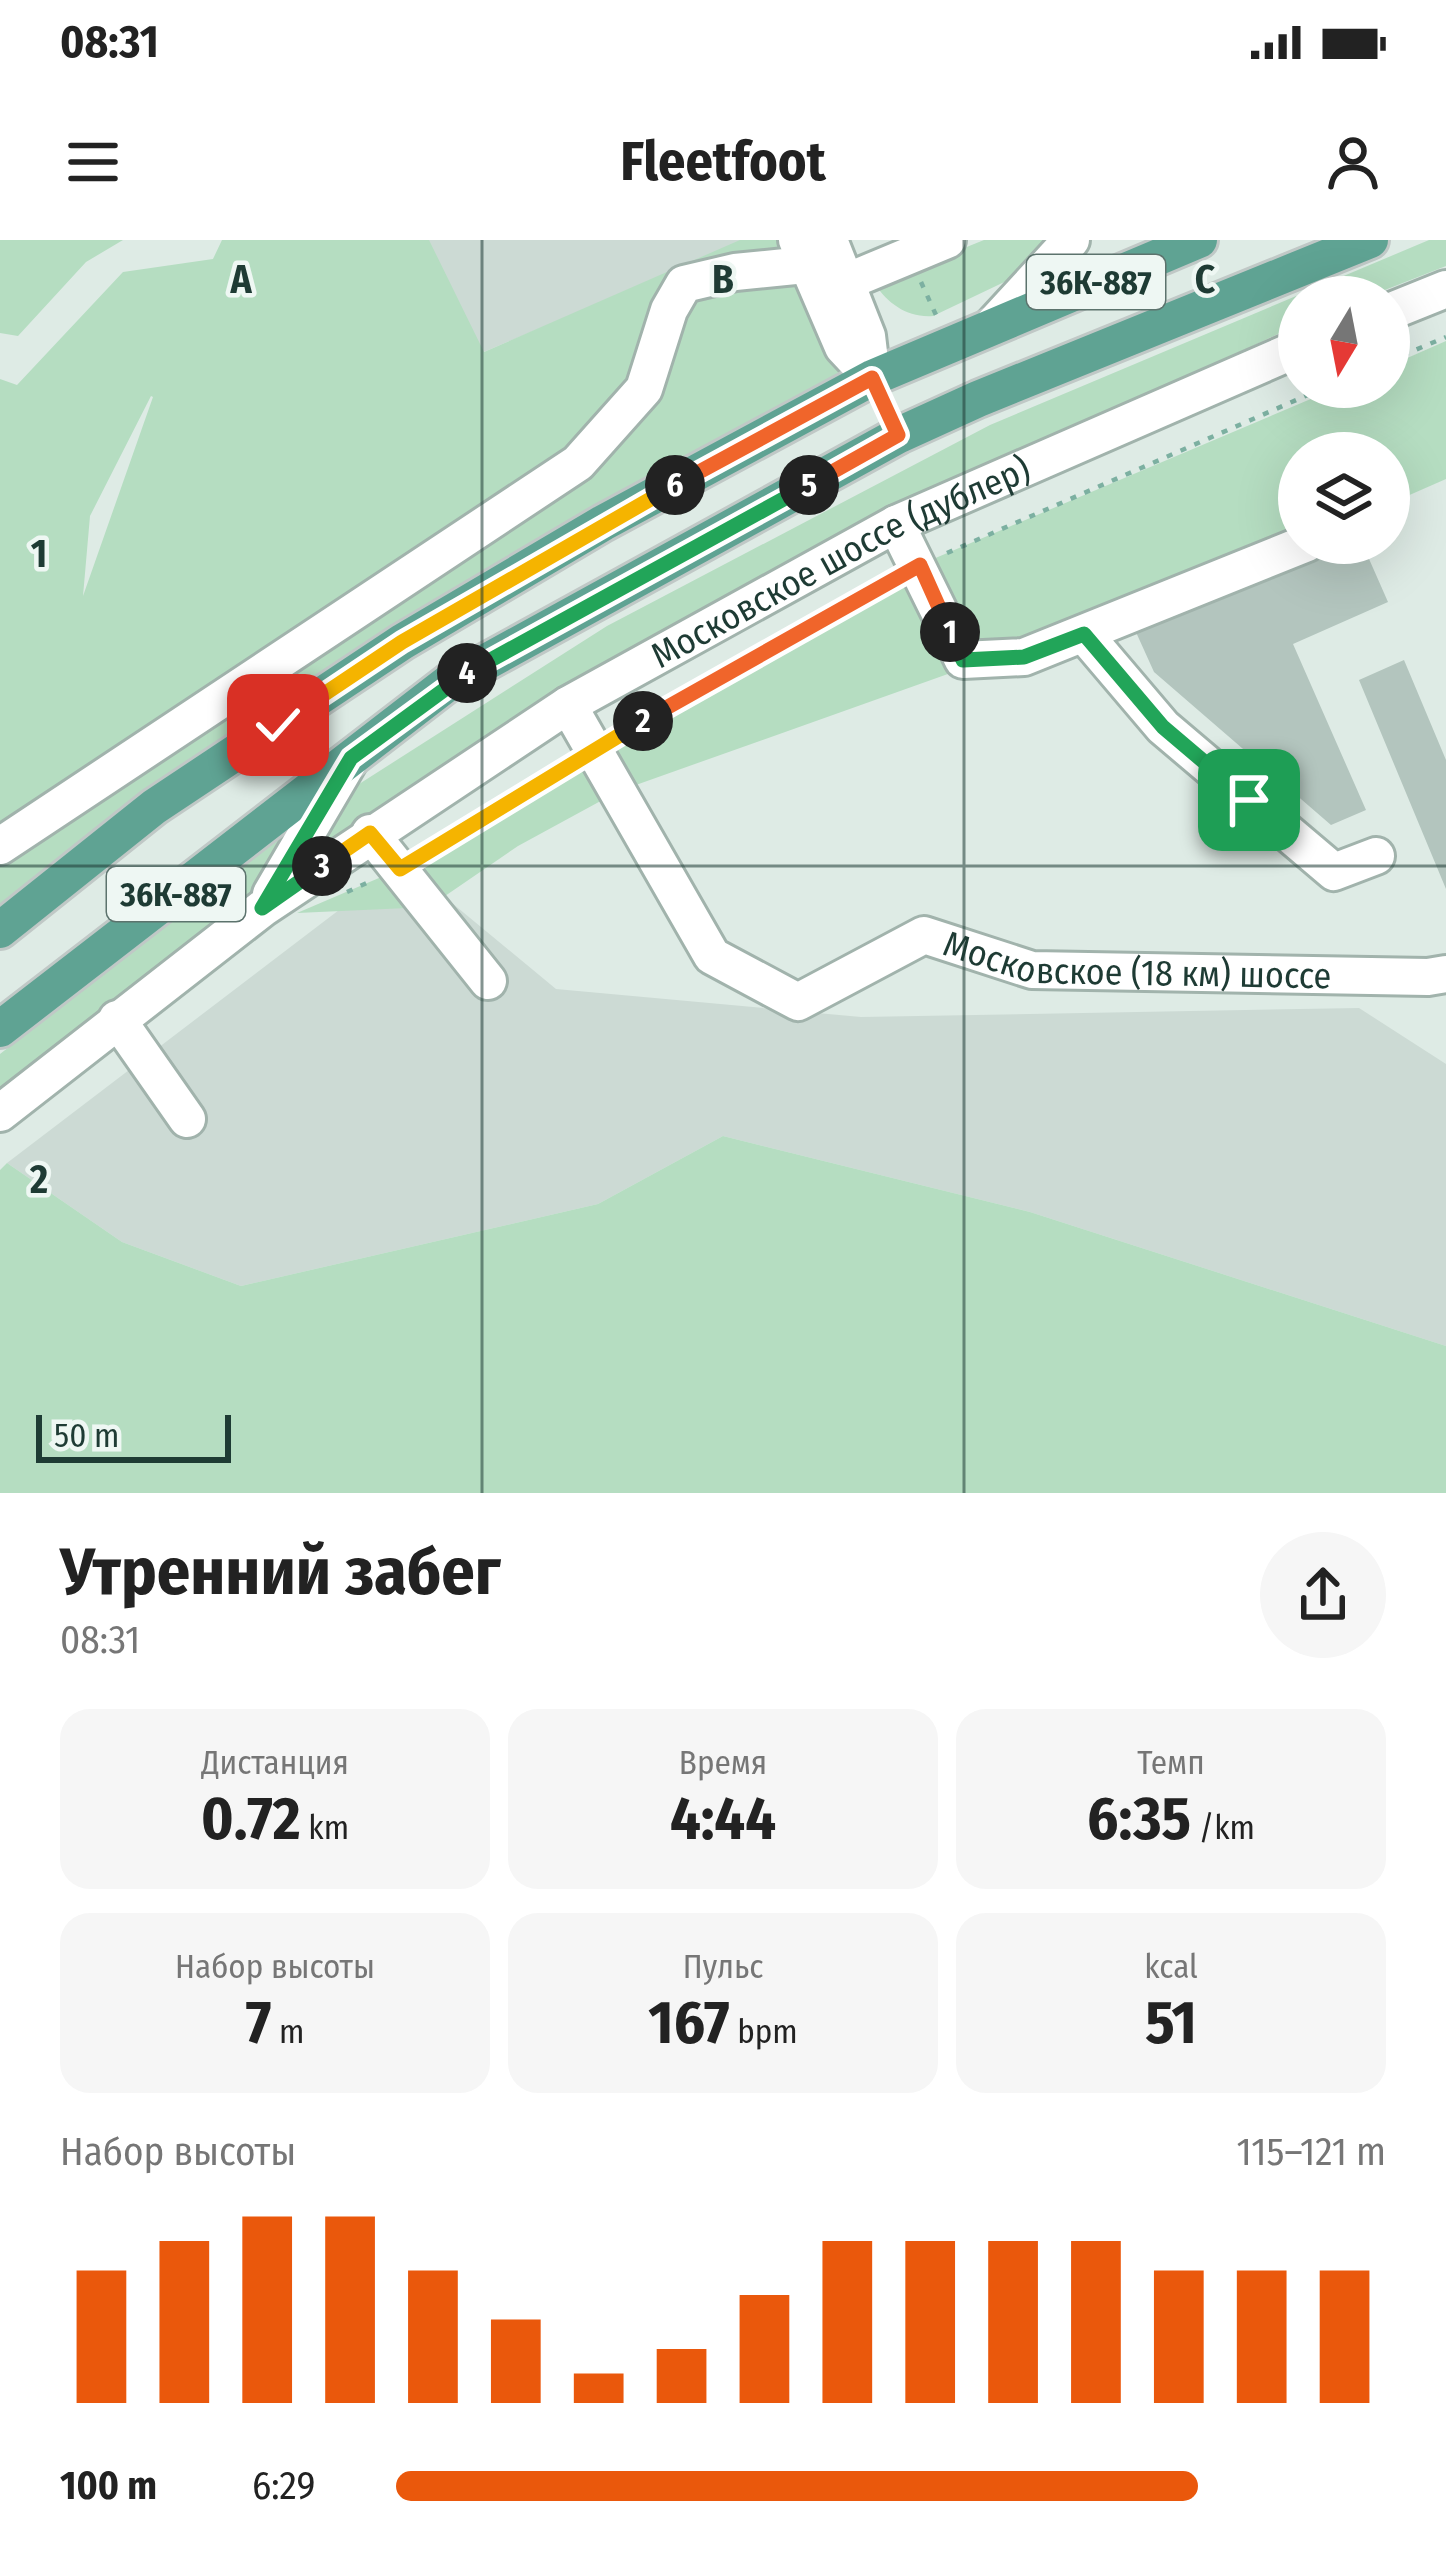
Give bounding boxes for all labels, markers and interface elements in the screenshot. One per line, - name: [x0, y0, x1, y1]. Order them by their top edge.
- text: 08:31: [60, 15, 159, 69]
- icon: menu: [60, 129, 126, 195]
- icon: person: [1320, 129, 1386, 195]
- text: Fleetfoot: [620, 130, 826, 194]
- road number: 36К-887: [1027, 255, 1165, 309]
- text: A: [229, 257, 252, 303]
- text: B: [712, 257, 734, 303]
- text: C: [1195, 257, 1216, 303]
- north arrow: [1278, 276, 1410, 408]
- map controls: [1278, 276, 1410, 564]
- button: layers: [1278, 432, 1410, 564]
- street label: Московское шоссе (дублер): [644, 447, 1037, 678]
- pin: 6: [645, 455, 705, 515]
- pin: 5: [779, 455, 839, 515]
- text: 6: [666, 465, 684, 505]
- text: 5: [801, 465, 817, 505]
- text: 1: [31, 531, 47, 577]
- pin: 1: [920, 602, 980, 662]
- text: 1: [943, 612, 957, 652]
- pin: 4: [437, 643, 497, 703]
- text: 4: [459, 653, 475, 693]
- pin: [227, 674, 329, 776]
- pin: 2: [613, 691, 673, 751]
- icon: check: [245, 692, 311, 758]
- text: 2: [635, 701, 651, 741]
- pin: [1198, 749, 1300, 851]
- icon: arrive: [1216, 767, 1282, 833]
- pin: 3: [292, 836, 352, 896]
- text: 3: [314, 846, 330, 886]
- road number: 36К-887: [107, 867, 245, 921]
- street label: Московское (18 км) шоссе: [938, 922, 1332, 998]
- text: 2: [29, 1157, 48, 1203]
- scale bar: [36, 1409, 231, 1462]
- text: 50 m: [54, 1416, 119, 1456]
- text: Утренний забег: [60, 1532, 501, 1611]
- button: share: [1260, 1532, 1386, 1658]
- text: 08:31: [60, 1617, 140, 1663]
- text: Дистанция: [201, 1743, 349, 1783]
- text: Время: [679, 1743, 767, 1783]
- text: Темп: [1137, 1743, 1205, 1783]
- text: 0.72: [201, 1783, 301, 1855]
- text: 4:44: [670, 1783, 776, 1855]
- text: 6:35: [1087, 1783, 1191, 1855]
- text: km: [301, 1808, 349, 1848]
- text: /km: [1191, 1808, 1255, 1848]
- text: Набор высоты: [175, 1947, 375, 1987]
- text: Пульс: [683, 1947, 763, 1987]
- text: kcal: [1144, 1947, 1198, 1987]
- text: 7: [246, 1987, 271, 2059]
- text: 167: [648, 1987, 730, 2059]
- text: 51: [1145, 1987, 1197, 2059]
- text: m: [271, 2012, 304, 2052]
- text: bpm: [730, 2012, 798, 2052]
- text: Набор высоты: [60, 2129, 296, 2175]
- text: 115–121 m: [1237, 2129, 1386, 2175]
- text: 100 m: [60, 2463, 157, 2509]
- text: 6:29: [252, 2463, 316, 2509]

